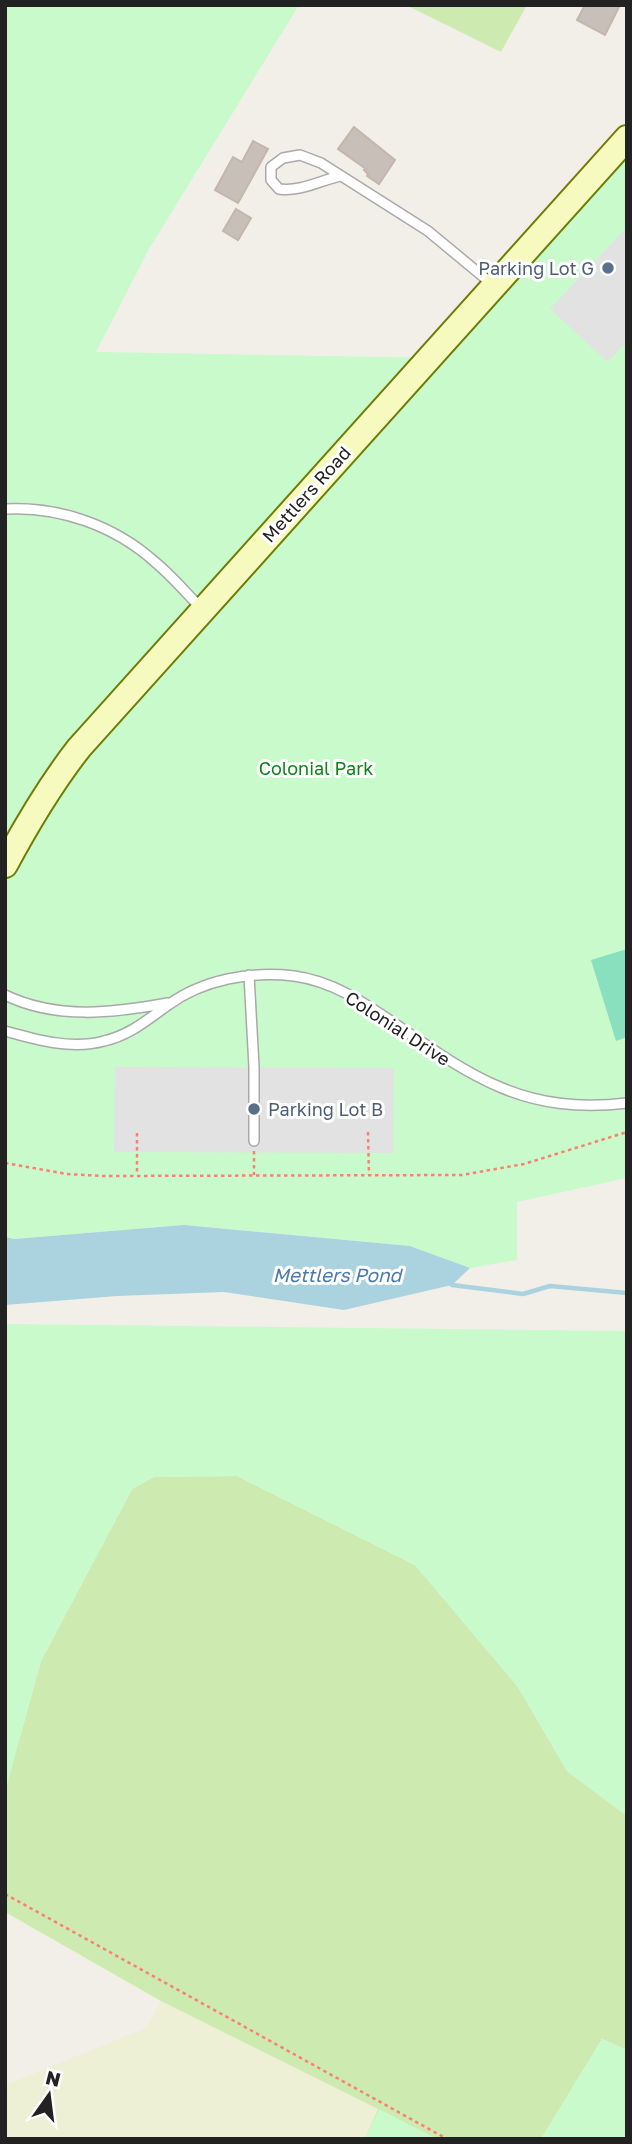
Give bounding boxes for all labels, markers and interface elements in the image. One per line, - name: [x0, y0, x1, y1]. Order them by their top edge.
- place label: Parking Lot G: [478, 257, 594, 279]
- marker: Parking Lot G: [600, 260, 616, 276]
- street label: Mettlers Road: [257, 442, 355, 546]
- park label: Colonial Park: [259, 757, 373, 779]
- street label: Colonial Drive: [342, 986, 454, 1070]
- place label: Parking Lot B: [268, 1098, 383, 1120]
- marker: Parking Lot B: [246, 1101, 262, 1117]
- water label: Mettlers Pond: [273, 1263, 404, 1286]
- north arrow: [14, 2060, 84, 2130]
- text: N: [43, 2065, 63, 2091]

